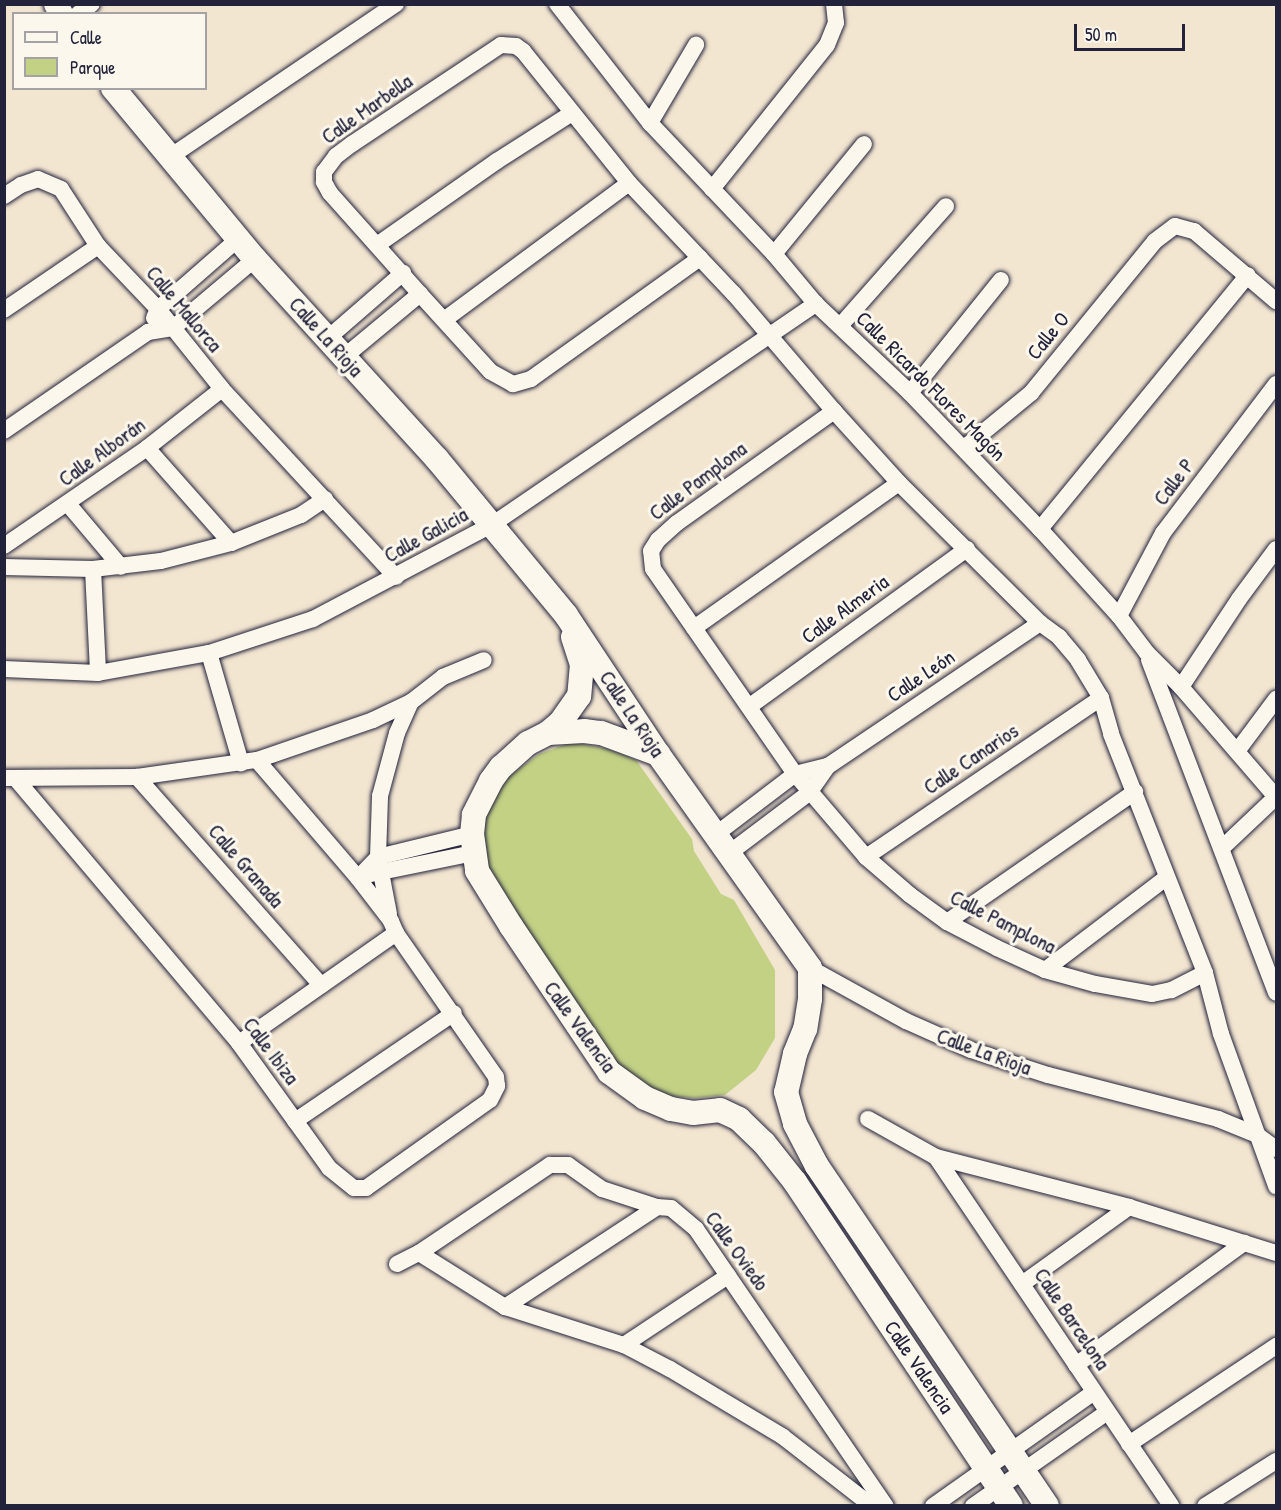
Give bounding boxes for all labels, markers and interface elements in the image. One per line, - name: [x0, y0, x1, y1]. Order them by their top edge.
- legend: [12, 12, 207, 90]
- scale bar: [1077, 12, 1188, 50]
- text: 50 m: [1085, 22, 1117, 47]
- text: Calle: [70, 25, 102, 50]
- text: Parque: [70, 55, 115, 80]
- street label: Calle Marbella: [317, 69, 417, 149]
- street label: Calle Mallorca: [141, 261, 227, 357]
- street label: Calle La Rioja: [284, 292, 368, 382]
- street label: Calle Ricardo Flores Magón: [851, 306, 1011, 466]
- street label: Calle O: [1021, 307, 1075, 365]
- street label: Calle Alborán: [54, 412, 150, 492]
- street label: Calle Pamplona: [644, 436, 752, 526]
- street label: Calle P: [1148, 454, 1200, 510]
- street label: Calle Galicia: [380, 502, 472, 568]
- street label: Calle Almeria: [797, 569, 893, 649]
- street label: Calle León: [882, 644, 960, 708]
- street label: Calle La Rioja: [594, 666, 670, 762]
- street label: Calle Canarios: [919, 718, 1023, 800]
- street label: Calle Granada: [203, 819, 289, 913]
- street label: Calle Pamplona: [946, 885, 1060, 959]
- street label: Calle Valencia: [538, 977, 622, 1077]
- street label: Calle Ibiza: [238, 1012, 304, 1090]
- street label: Calle La Rioja: [933, 1023, 1035, 1081]
- street label: Calle Oviedo: [700, 1206, 774, 1296]
- street label: Calle Barcelona: [1029, 1263, 1115, 1375]
- street label: Calle Valencia: [879, 1316, 959, 1418]

